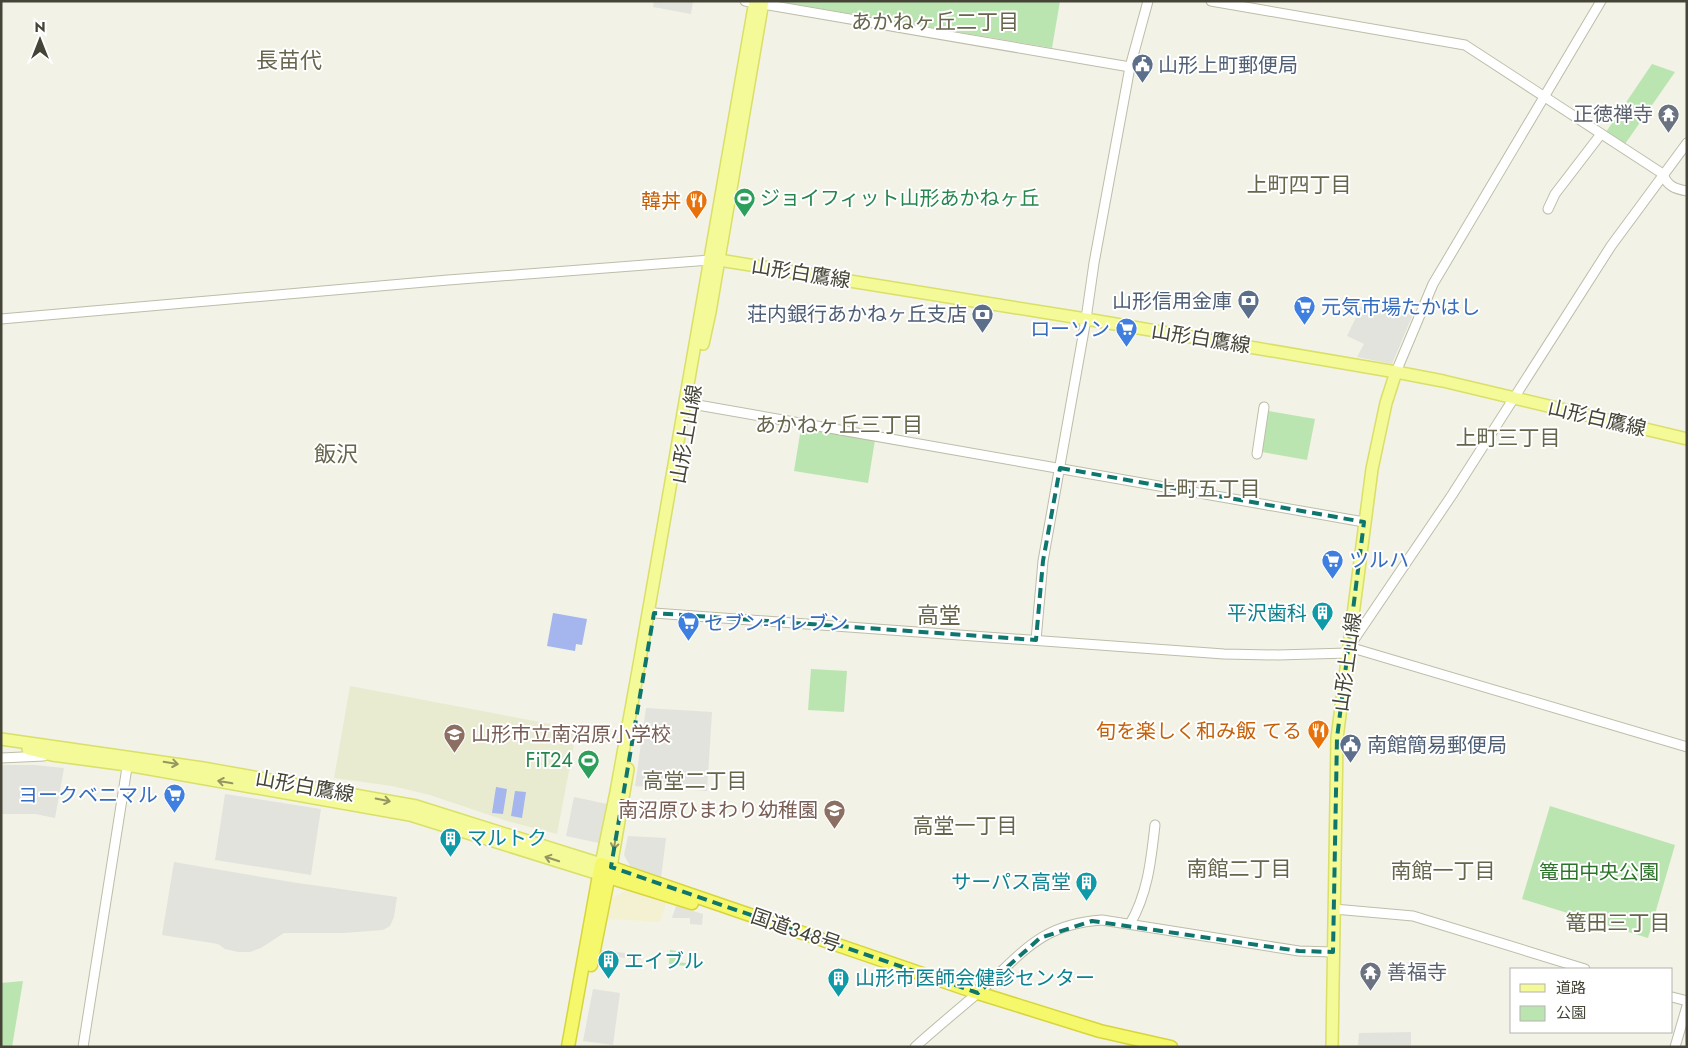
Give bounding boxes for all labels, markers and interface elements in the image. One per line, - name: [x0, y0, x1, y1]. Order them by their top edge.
- district label: あかねヶ丘二丁目: [851, 7, 1019, 37]
- north arrow: [15, 15, 65, 65]
- text: N: [34, 17, 46, 37]
- district label: 長苗代: [256, 44, 322, 76]
- place label: 山形上町郵便局: [1158, 51, 1298, 80]
- public building icon: 山形上町郵便局: [1130, 53, 1154, 84]
- place label: 正徳禅寺: [1573, 100, 1653, 129]
- temple icon: 正徳禅寺: [1657, 102, 1681, 133]
- district label: 上町四丁目: [1247, 170, 1352, 200]
- place label: ジョイフィット山形あかねヶ丘: [760, 184, 1040, 213]
- sports icon: ジョイフィット山形あかねヶ丘: [732, 186, 756, 217]
- place label: 韓丼: [641, 187, 681, 216]
- restaurant icon: 韓丼: [685, 189, 709, 220]
- street label: 山形白鷹線: [749, 251, 853, 296]
- place label: 山形信用金庫: [1112, 287, 1232, 316]
- bank icon: 山形信用金庫: [1236, 289, 1260, 320]
- place label: 元気市場たかはし: [1321, 293, 1480, 322]
- supermarket icon: 元気市場たかはし: [1293, 295, 1317, 326]
- place label: 荘内銀行あかねヶ丘支店: [747, 300, 967, 329]
- bank icon: 荘内銀行あかねヶ丘支店: [971, 302, 995, 333]
- place label: ローソン: [1030, 315, 1110, 344]
- street label: 山形白鷹線: [1149, 316, 1253, 361]
- supermarket icon: ローソン: [1114, 317, 1138, 348]
- street label: 山形上山線: [664, 382, 709, 486]
- street label: 山形白鷹線: [1545, 393, 1649, 444]
- district label: あかねヶ丘三丁目: [755, 410, 923, 440]
- district label: 上町三丁目: [1456, 423, 1561, 453]
- district label: 飯沢: [314, 438, 358, 470]
- district label: 上町五丁目: [1156, 474, 1261, 504]
- place label: ツルハ: [1349, 546, 1409, 575]
- supermarket icon: ツルハ: [1321, 548, 1345, 579]
- district label: 高堂: [917, 599, 961, 631]
- place label: 平沢歯科: [1227, 599, 1307, 628]
- building icon: 平沢歯科: [1311, 601, 1335, 632]
- place label: セブン-イレブン: [704, 609, 848, 638]
- supermarket icon: セブン-イレブン: [676, 611, 700, 642]
- street label: 山形上山線: [1326, 611, 1369, 714]
- place label: 旬を楽しく和み飯 てる: [1096, 717, 1302, 746]
- restaurant icon: 旬を楽しく和み飯 てる: [1306, 719, 1330, 750]
- place label: 山形市立南沼原小学校: [471, 720, 671, 749]
- school or university icon: 山形市立南沼原小学校: [443, 722, 467, 753]
- place label: 南館簡易郵便局: [1367, 731, 1507, 760]
- public building icon: 南館簡易郵便局: [1339, 733, 1363, 764]
- place label: FiT24: [525, 746, 573, 775]
- sports icon: FiT24: [577, 748, 601, 779]
- one-way arrow: [162, 759, 178, 769]
- street label: 山形白鷹線: [253, 764, 357, 809]
- district label: 高堂二丁目: [643, 766, 748, 796]
- one-way arrow: [217, 777, 233, 787]
- place label: ヨークベニマル: [18, 781, 158, 810]
- supermarket icon: ヨークベニマル: [162, 783, 186, 814]
- one-way arrow: [374, 795, 390, 805]
- place label: 南沼原ひまわり幼稚園: [618, 796, 818, 825]
- school or university icon: 南沼原ひまわり幼稚園: [822, 798, 846, 829]
- district label: 高堂一丁目: [913, 811, 1018, 841]
- place label: マルトク: [467, 824, 547, 853]
- building icon: マルトク: [439, 826, 463, 857]
- one-way arrow: [610, 834, 620, 850]
- one-way arrow: [545, 854, 561, 864]
- district label: 南館二丁目: [1187, 854, 1292, 884]
- district label: 南館一丁目: [1391, 856, 1496, 886]
- park label: 篭田中央公園: [1539, 858, 1659, 887]
- place label: サーパス高堂: [951, 868, 1071, 897]
- building icon: サーパス高堂: [1075, 870, 1099, 901]
- street label: 国道348号: [747, 902, 845, 959]
- district label: 篭田三丁目: [1566, 908, 1671, 938]
- place label: エイブル: [624, 947, 704, 976]
- building icon: エイブル: [596, 949, 620, 980]
- place label: 善福寺: [1387, 958, 1447, 987]
- temple icon: 善福寺: [1359, 960, 1383, 991]
- place label: 山形市医師会健診センター: [855, 964, 1095, 993]
- building icon: 山形市医師会健診センター: [827, 966, 851, 997]
- legend: [1510, 968, 1673, 1033]
- text: 道路: [1556, 977, 1586, 999]
- text: 公園: [1556, 1002, 1586, 1024]

